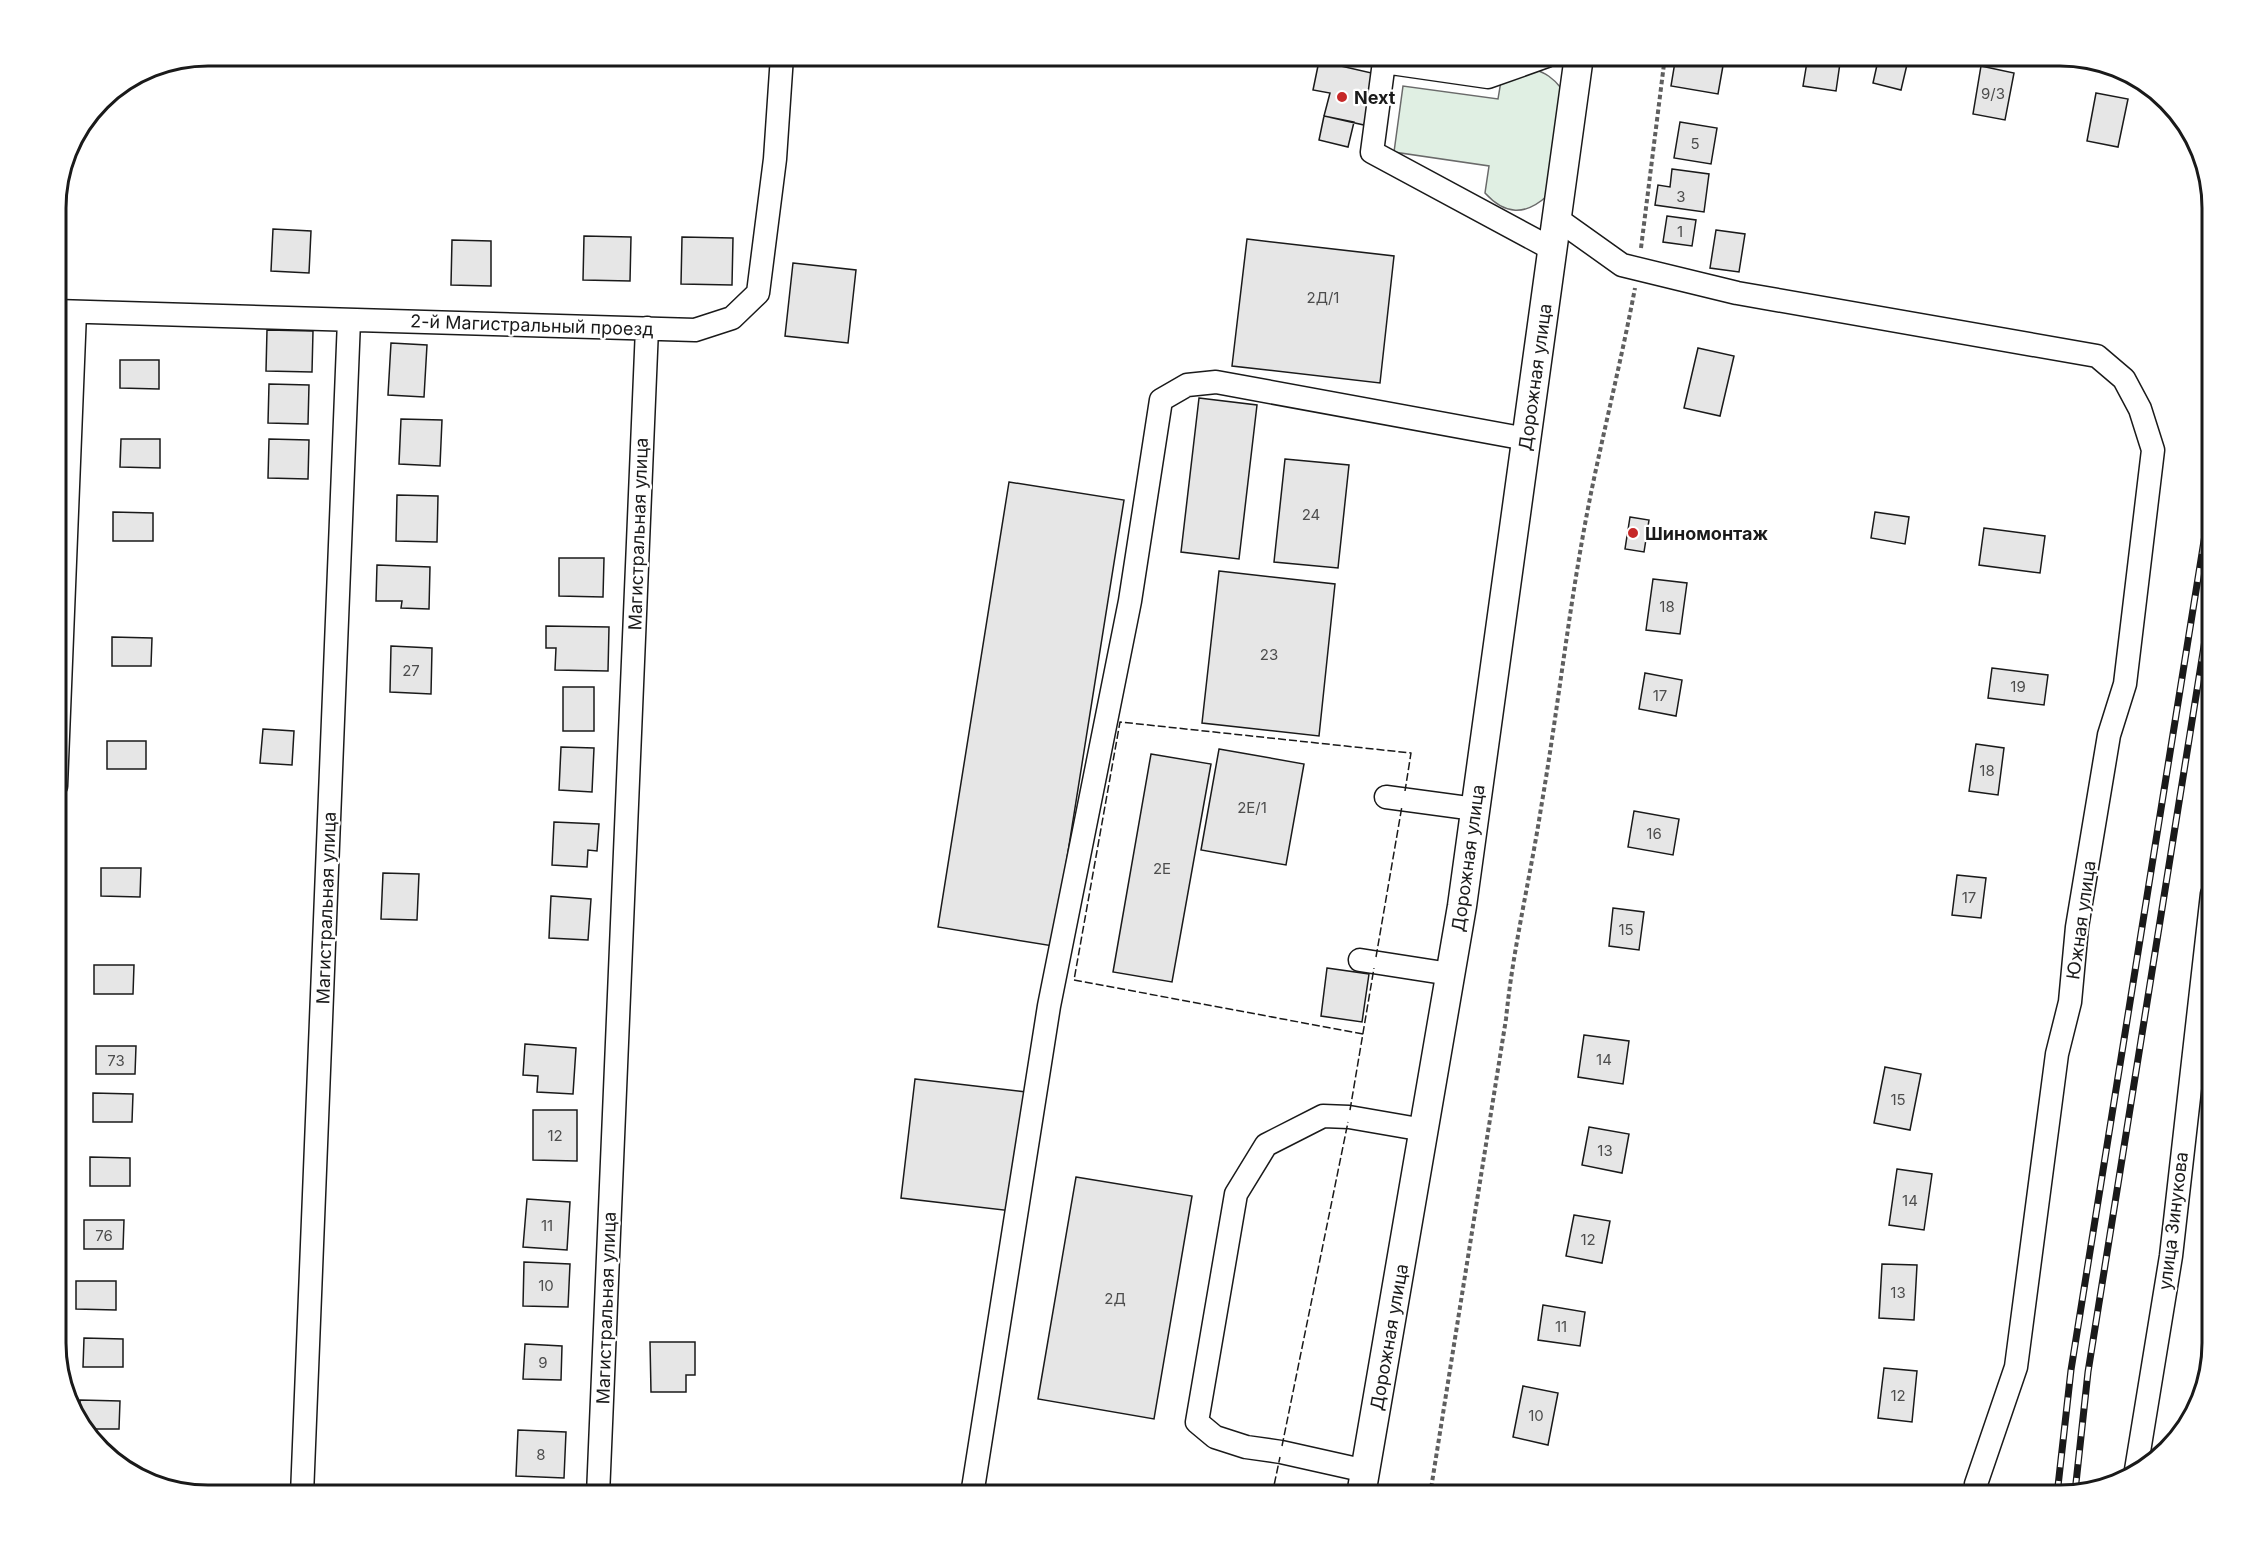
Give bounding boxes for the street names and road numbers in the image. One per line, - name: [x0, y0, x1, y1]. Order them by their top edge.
- street label: Дорожная улица: [1514, 302, 1556, 452]
- street label: 2-й Магистральный проезд: [410, 310, 654, 340]
- street label: Магистральная улица: [624, 437, 652, 631]
- street label: Дорожная улица: [1447, 783, 1489, 933]
- street label: Магистральная улица: [312, 811, 340, 1005]
- street label: Южная улица: [2062, 859, 2100, 981]
- street label: улица Зинукова: [2154, 1151, 2192, 1291]
- street label: Магистральная улица: [592, 1211, 620, 1405]
- street label: Дорожная улица: [1366, 1262, 1412, 1412]

